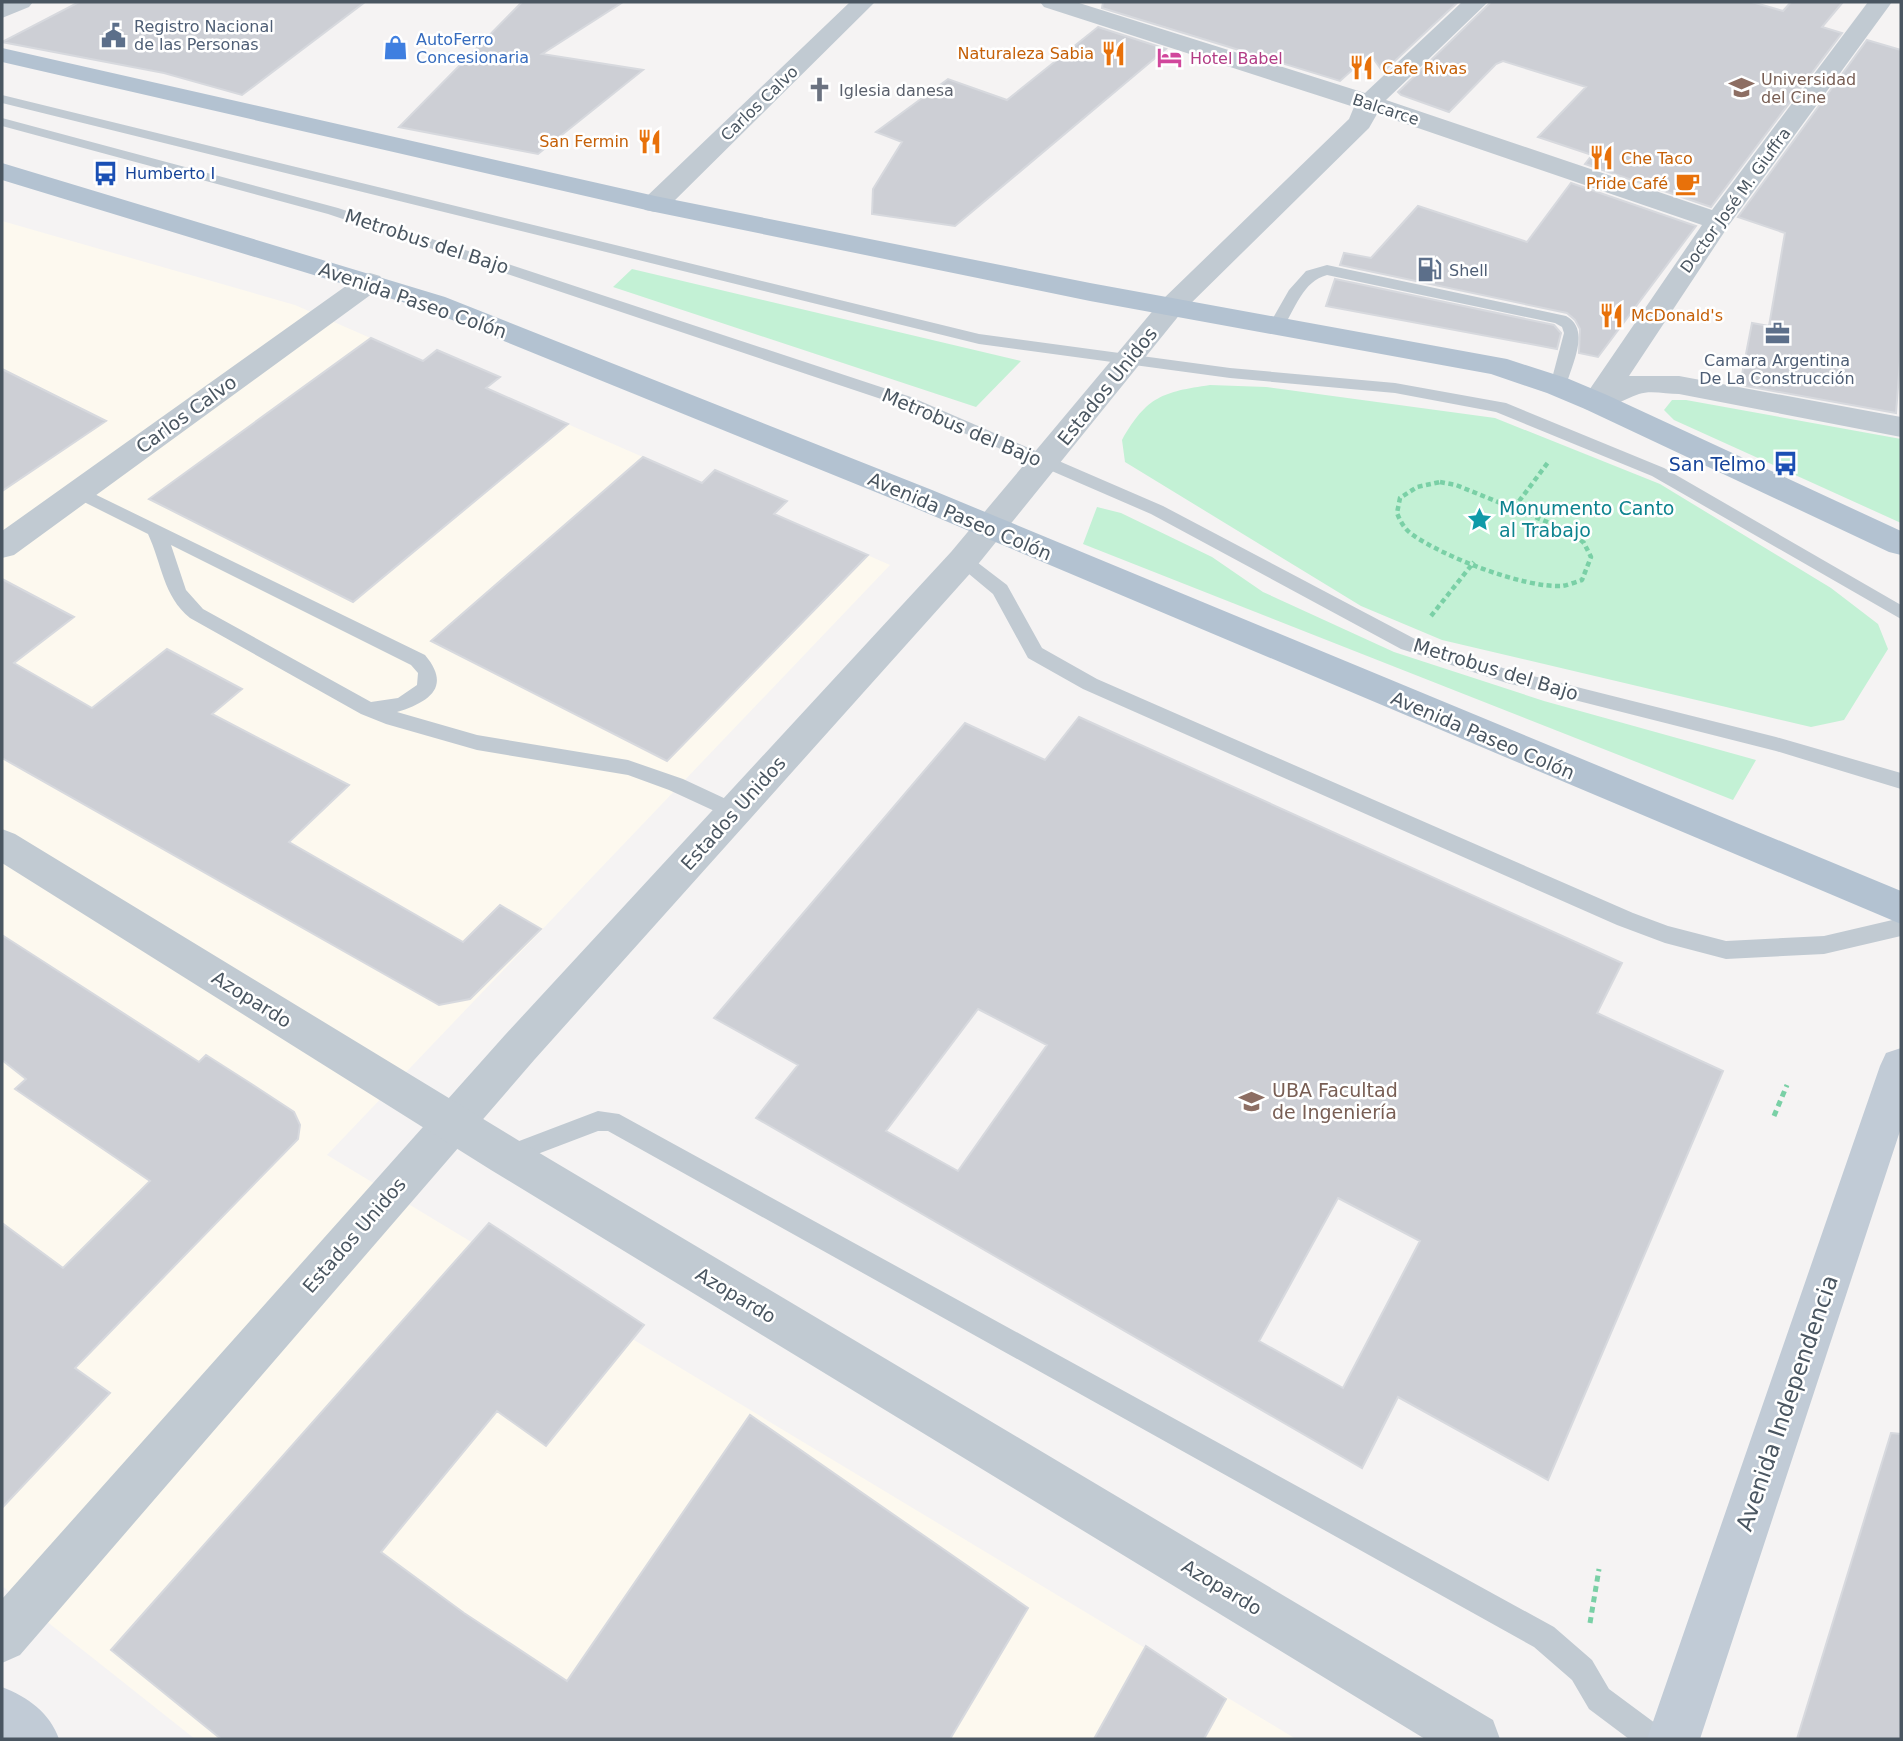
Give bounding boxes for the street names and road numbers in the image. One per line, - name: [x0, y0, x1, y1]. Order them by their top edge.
- street label: Carlos Calvo: [717, 62, 802, 145]
- street label: Balcarce: [1350, 90, 1421, 129]
- street label: Doctor José M. Giuffra: [1676, 124, 1794, 277]
- street label: Metrobus del Bajo: [342, 204, 512, 278]
- street label: Avenida Paseo Colón: [316, 257, 510, 343]
- street label: Estados Unidos: [1053, 323, 1161, 449]
- street label: Carlos Calvo: [132, 370, 240, 458]
- street label: Metrobus del Bajo: [879, 383, 1045, 471]
- street label: Avenida Paseo Colón: [865, 467, 1055, 565]
- street label: Metrobus del Bajo: [1411, 633, 1581, 705]
- street label: Avenida Paseo Colón: [1388, 686, 1578, 784]
- street label: Estados Unidos: [676, 752, 790, 874]
- street label: Azopardo: [208, 966, 296, 1032]
- street label: Estados Unidos: [298, 1173, 410, 1297]
- street label: Azopardo: [692, 1263, 780, 1327]
- street label: Avenida Independencia: [1731, 1272, 1843, 1534]
- street label: Azopardo: [1178, 1555, 1266, 1619]

